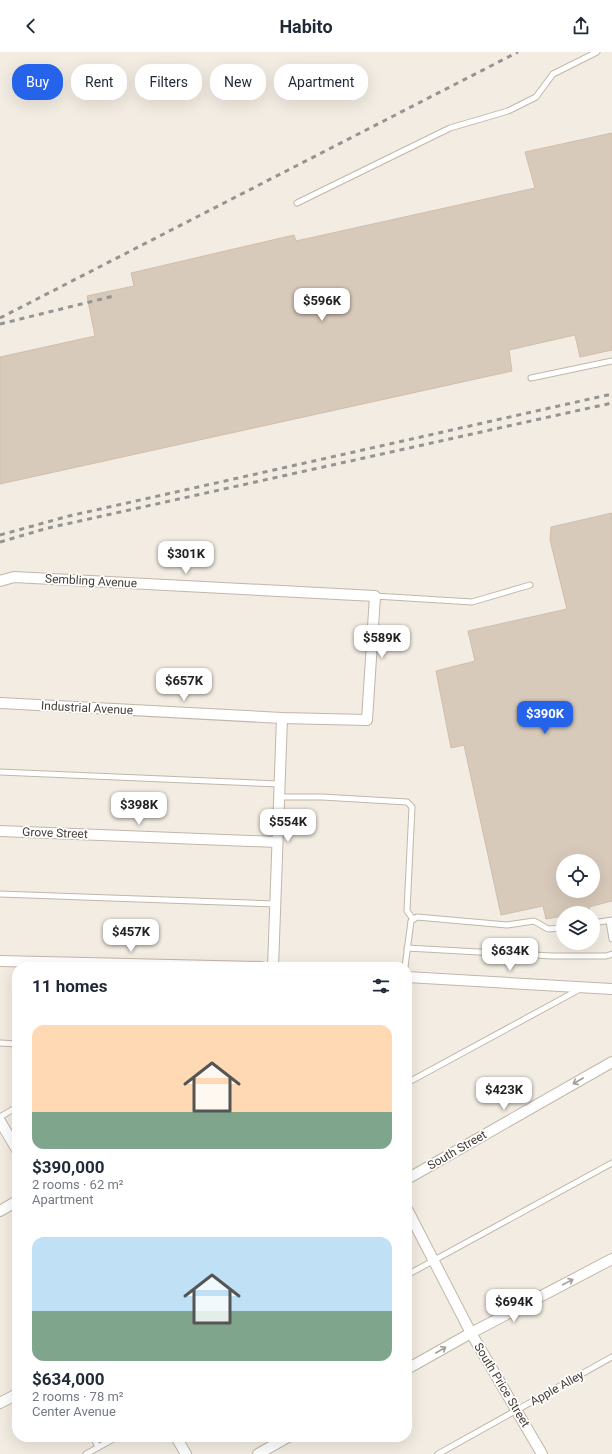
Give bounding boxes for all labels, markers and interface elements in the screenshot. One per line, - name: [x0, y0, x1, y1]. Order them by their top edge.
- icon: back: [20, 15, 42, 37]
- icon: share: [570, 15, 592, 37]
- text: Habito: [279, 16, 333, 37]
- chip: Buy: [12, 64, 63, 100]
- chip: Rent: [71, 64, 127, 100]
- chip: Filters: [135, 64, 202, 100]
- chip: New: [210, 64, 266, 100]
- chip: Apartment: [274, 64, 368, 100]
- pin: $596K: [294, 288, 350, 322]
- text: $596K: [303, 293, 341, 308]
- pin: $301K: [158, 541, 214, 575]
- text: $301K: [167, 546, 205, 561]
- street label: Sembling Avenue: [45, 572, 137, 590]
- pin: $589K: [354, 625, 410, 659]
- text: $589K: [363, 630, 401, 645]
- pin: $657K: [156, 668, 212, 702]
- text: $657K: [165, 673, 203, 688]
- street label: Industrial Avenue: [41, 699, 133, 717]
- pin: $390K: [517, 701, 573, 735]
- text: $390K: [526, 706, 564, 721]
- pin: $398K: [111, 792, 167, 826]
- text: $398K: [120, 797, 158, 812]
- pin: $554K: [260, 809, 316, 843]
- text: $554K: [269, 814, 307, 829]
- street label: Grove Street: [22, 825, 88, 841]
- map controls: [556, 854, 600, 950]
- button: locate: [556, 854, 600, 898]
- button: layers: [556, 906, 600, 950]
- pin: $457K: [103, 919, 159, 953]
- text: $457K: [112, 924, 150, 939]
- pin: $634K: [482, 938, 538, 972]
- text: $634K: [491, 943, 529, 958]
- icon: filters: [370, 975, 392, 997]
- text: 11 homes: [32, 976, 108, 996]
- icon: home: [176, 1051, 248, 1123]
- pin: $423K: [476, 1077, 532, 1111]
- one-way arrow: [572, 1078, 584, 1086]
- text: $423K: [485, 1082, 523, 1097]
- street label: South Street: [425, 1127, 489, 1173]
- text: $390,000: [32, 1157, 104, 1177]
- text: 2 rooms · 62 m²: [32, 1177, 124, 1192]
- text: Apartment: [32, 1192, 94, 1207]
- icon: home: [176, 1263, 248, 1335]
- one-way arrow: [562, 1278, 574, 1285]
- pin: $694K: [486, 1289, 542, 1323]
- text: $694K: [495, 1294, 533, 1309]
- street label: South Price Street: [471, 1340, 533, 1430]
- one-way arrow: [435, 1346, 447, 1354]
- street label: Apple Alley: [528, 1367, 587, 1408]
- text: $634,000: [32, 1369, 104, 1389]
- text: 2 rooms · 78 m²: [32, 1389, 124, 1404]
- text: Center Avenue: [32, 1404, 116, 1419]

